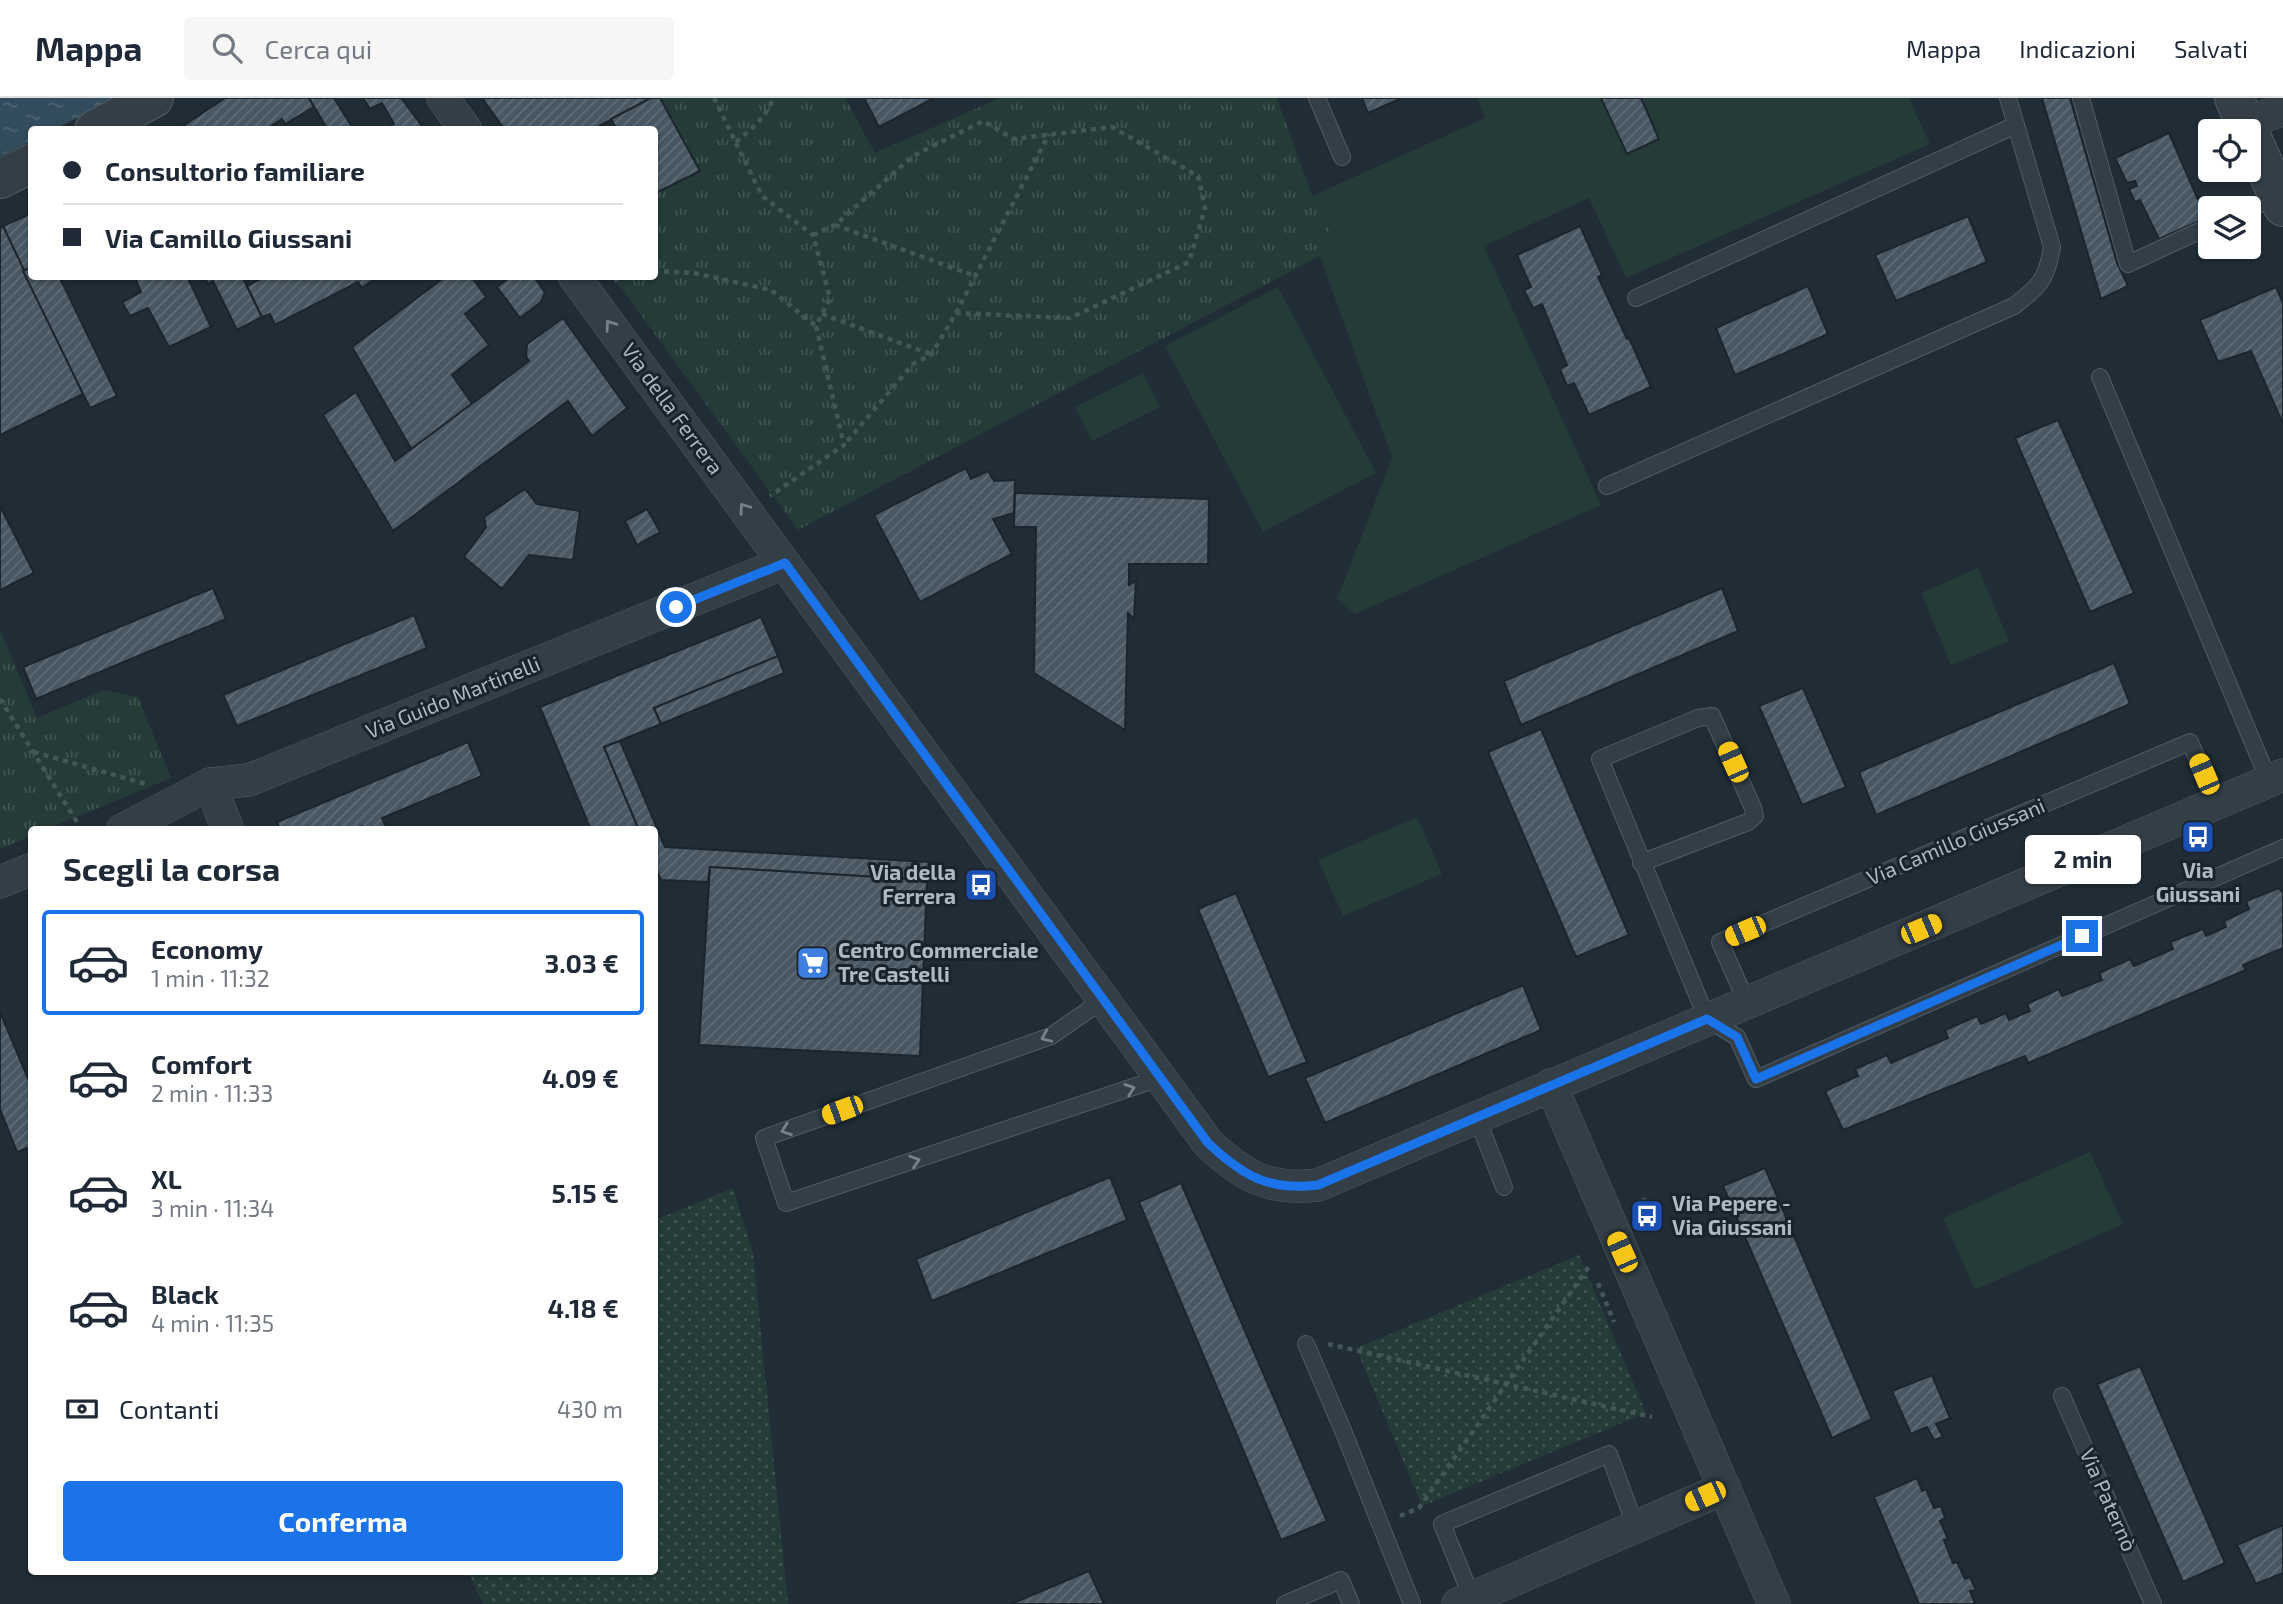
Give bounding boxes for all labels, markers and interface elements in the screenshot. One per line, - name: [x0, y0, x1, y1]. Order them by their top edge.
- search box: [184, 17, 674, 80]
- text: Mappa: [35, 28, 142, 68]
- icon: search: [208, 29, 246, 67]
- text: Cerca qui: [264, 33, 372, 64]
- text: Mappa: [1906, 34, 1981, 63]
- text: Indicazioni: [2019, 34, 2136, 63]
- text: Salvati: [2174, 34, 2248, 63]
- map controls: [2198, 119, 2261, 259]
- button: locate: [2198, 119, 2261, 182]
- text: Consultorio familiare: [105, 155, 365, 186]
- button: layers: [2198, 196, 2261, 259]
- text: Via Camillo Giussani: [105, 222, 352, 253]
- one-way arrow: [605, 320, 618, 333]
- street label: Via della Ferrera: [617, 338, 729, 479]
- one-way arrow: [740, 503, 753, 516]
- route start: [660, 591, 692, 623]
- street label: Via Guido Martinelli: [362, 650, 543, 743]
- car: [1715, 739, 1752, 785]
- car: [2187, 751, 2222, 797]
- street label: Via Camillo Giussani: [1863, 792, 2048, 889]
- bus stop icon: Via Giussani: [2179, 818, 2217, 856]
- callout: 2 min: [2024, 834, 2140, 884]
- text: 2 min: [2054, 845, 2112, 873]
- text: Scegli la corsa: [63, 849, 280, 887]
- place label: Via Giussani: [2156, 857, 2240, 906]
- place label: Via della Ferrera: [870, 859, 956, 908]
- bus stop icon: Via della Ferrera: [962, 866, 1000, 904]
- car: [1898, 911, 1945, 947]
- car: [1722, 913, 1769, 949]
- route end: [2066, 920, 2098, 952]
- icon: car: [67, 931, 130, 994]
- text: Economy: [151, 933, 263, 964]
- place label: Centro Commerciale Tre Castelli: [838, 937, 1039, 986]
- supermarket icon: Centro Commerciale Tre Castelli: [794, 944, 832, 982]
- text: 3.03 €: [544, 947, 619, 978]
- text: 1 min · 11:32: [151, 964, 270, 992]
- one-way arrow: [1041, 1029, 1053, 1043]
- icon: car: [67, 1046, 130, 1109]
- text: Comfort: [151, 1048, 252, 1079]
- text: 4.09 €: [542, 1062, 619, 1093]
- text: 2 min · 11:33: [151, 1079, 273, 1107]
- one-way arrow: [1124, 1083, 1136, 1097]
- car: [819, 1093, 866, 1127]
- one-way arrow: [780, 1122, 793, 1136]
- one-way arrow: [908, 1154, 920, 1169]
- icon: car: [67, 1161, 130, 1224]
- text: XL: [151, 1163, 182, 1194]
- text: 5.15 €: [552, 1177, 619, 1208]
- place label: Via Pepere - Via Giussani: [1672, 1190, 1792, 1239]
- text: 3 min · 11:34: [151, 1194, 275, 1222]
- bus stop icon: Via Pepere - Via Giussani: [1628, 1197, 1666, 1235]
- car: [1604, 1229, 1641, 1275]
- icon: car: [67, 1276, 130, 1339]
- text: Black: [151, 1278, 219, 1309]
- text: 4.18 €: [547, 1292, 619, 1323]
- text: 4 min · 11:35: [151, 1309, 274, 1337]
- icon: cash: [63, 1390, 101, 1428]
- text: Contanti: [119, 1393, 219, 1424]
- text: 430 m: [557, 1395, 623, 1423]
- street label: Via Paternò: [2076, 1444, 2143, 1555]
- car: [1682, 1478, 1729, 1514]
- button: Conferma: [63, 1481, 623, 1561]

